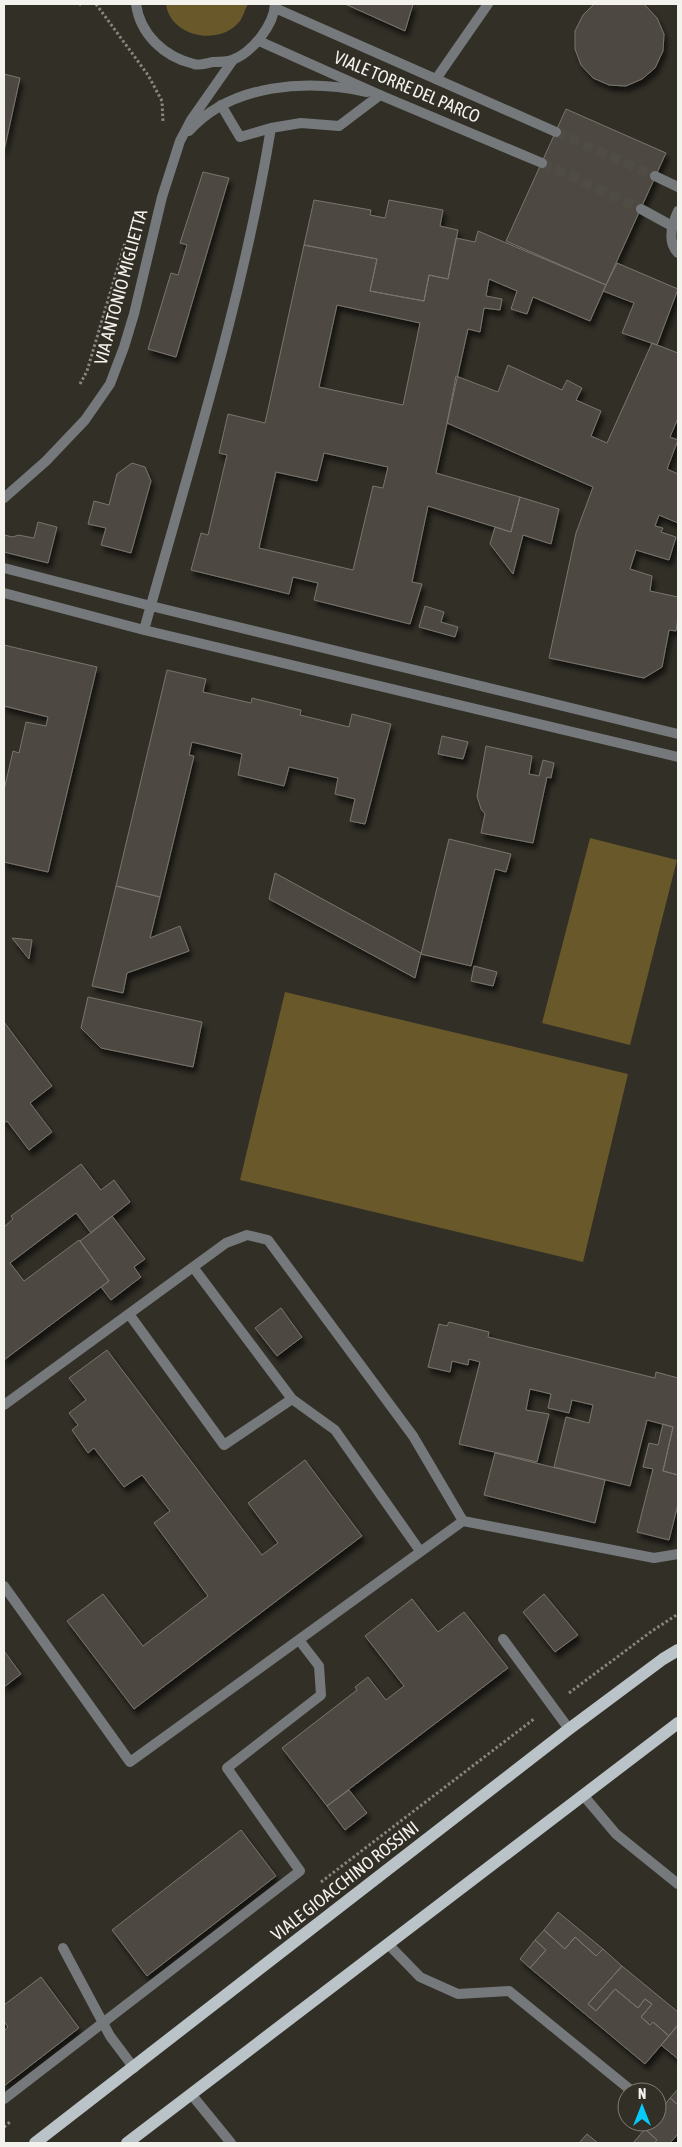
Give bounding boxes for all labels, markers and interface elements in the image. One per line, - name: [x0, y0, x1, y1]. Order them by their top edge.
- street label: VIALE TORRE DEL PARCO: [331, 46, 483, 127]
- street label: VIA ANTONIO MIGLIETTA: [90, 207, 151, 367]
- street label: VIALE GIOACCHINO ROSSINI: [267, 1816, 423, 1945]
- north arrow: [617, 2082, 667, 2132]
- text: N: [638, 2086, 646, 2102]

